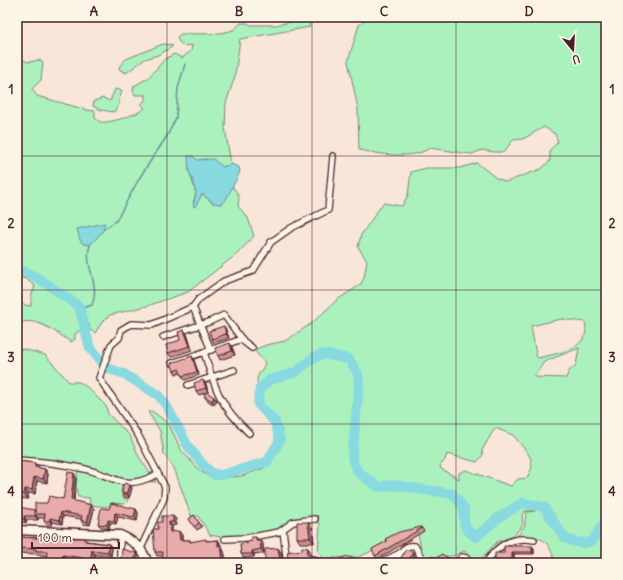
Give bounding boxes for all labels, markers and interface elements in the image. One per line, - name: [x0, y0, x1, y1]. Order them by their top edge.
- text: A: [90, 3, 99, 20]
- text: B: [235, 3, 244, 20]
- text: C: [380, 3, 389, 20]
- text: D: [524, 3, 534, 20]
- north arrow: [553, 30, 593, 70]
- text: U: [570, 52, 582, 67]
- text: 1: [8, 81, 14, 98]
- text: 1: [609, 81, 615, 98]
- text: 2: [7, 215, 15, 232]
- text: 2: [608, 215, 616, 232]
- text: 3: [7, 349, 15, 366]
- text: 3: [608, 349, 616, 366]
- text: 4: [7, 483, 15, 500]
- text: 4: [608, 483, 616, 500]
- scale bar: [32, 524, 119, 550]
- text: 100 m: [38, 530, 72, 545]
- text: A: [90, 561, 99, 578]
- text: B: [235, 561, 244, 578]
- text: C: [380, 561, 389, 578]
- text: D: [524, 561, 534, 578]

